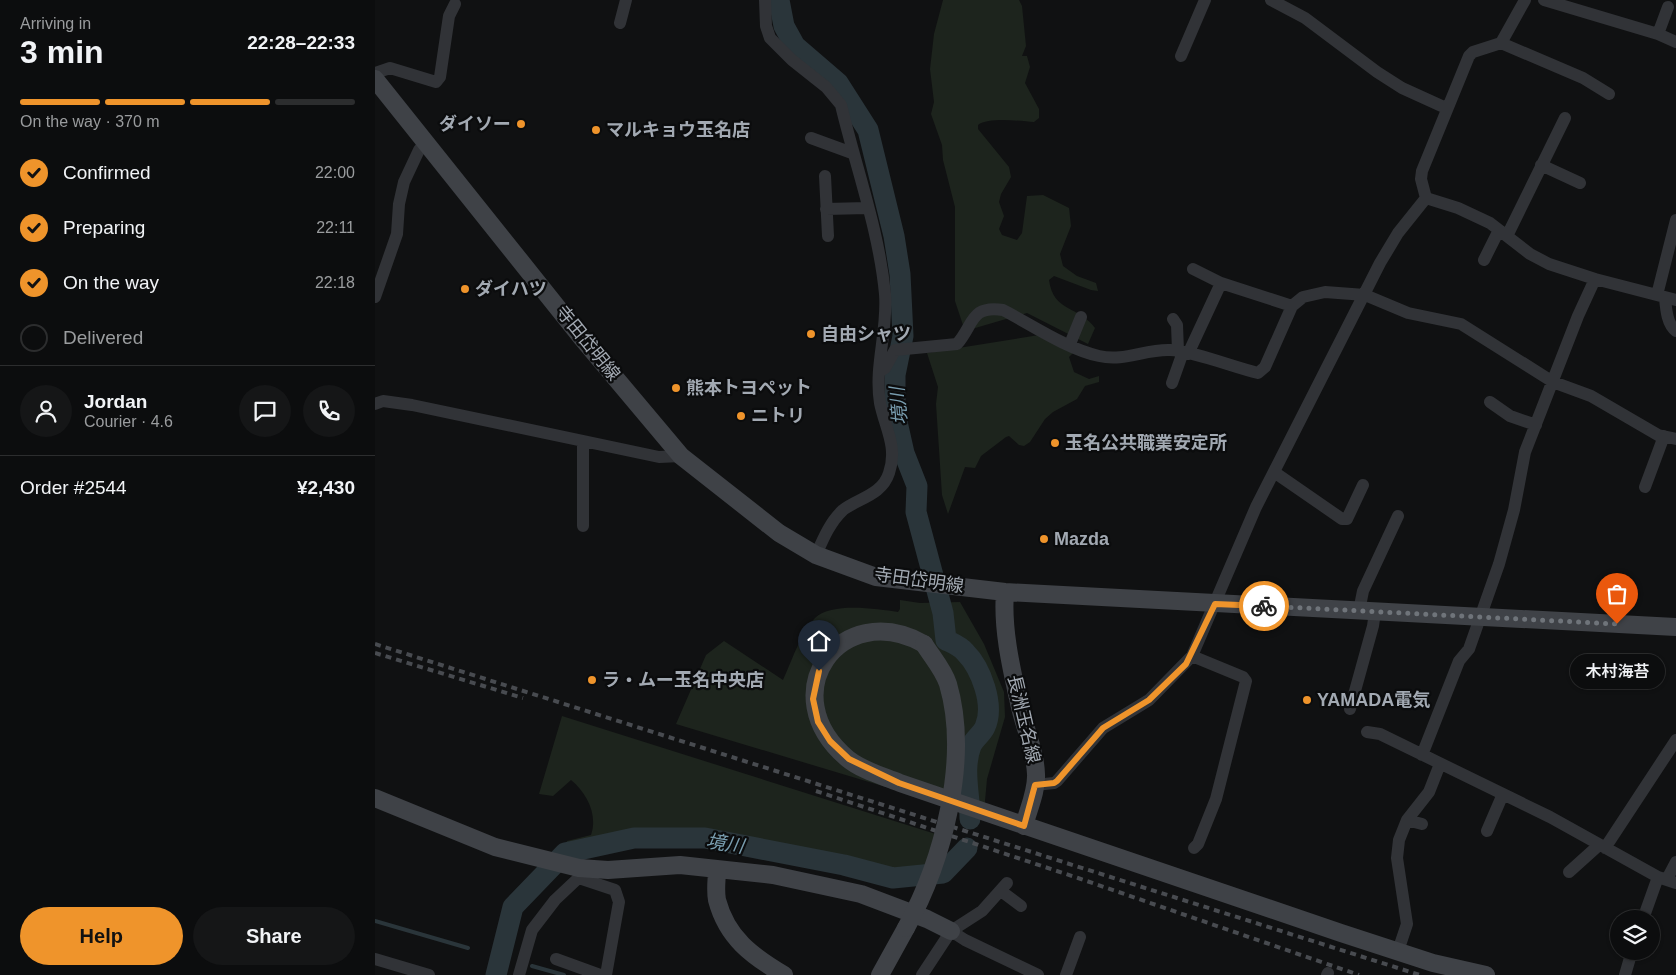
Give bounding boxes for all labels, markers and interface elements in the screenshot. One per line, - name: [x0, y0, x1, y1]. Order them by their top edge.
- text: Arriving in: [20, 15, 91, 32]
- text: 22:28–22:33: [247, 32, 355, 53]
- text: 3 min: [20, 34, 104, 70]
- text: On the way · 370 m: [20, 113, 160, 130]
- place label: ダイソー: [439, 114, 511, 134]
- marker: ダイソー: [515, 118, 527, 130]
- place label: マルキョウ玉名店: [606, 120, 750, 140]
- marker: マルキョウ玉名店: [590, 124, 602, 136]
- icon: check: [20, 159, 48, 187]
- text: Confirmed: [63, 162, 151, 183]
- text: 22:00: [315, 164, 355, 181]
- icon: check: [20, 214, 48, 242]
- text: Preparing: [63, 217, 145, 238]
- text: 22:11: [316, 219, 355, 236]
- icon: check: [20, 269, 48, 297]
- text: On the way: [63, 272, 159, 293]
- text: 22:18: [315, 274, 355, 291]
- place label: ダイハツ: [475, 279, 547, 299]
- marker: ダイハツ: [459, 283, 471, 295]
- street label: 寺田岱明線: [552, 302, 624, 384]
- place label: 自由シャツ: [821, 324, 911, 344]
- text: Delivered: [63, 327, 143, 348]
- marker: 自由シャツ: [805, 328, 817, 340]
- place label: 熊本トヨペット: [686, 378, 812, 398]
- marker: 熊本トヨペット: [670, 382, 682, 394]
- water label: 境川: [886, 384, 911, 426]
- button: person: [20, 385, 72, 437]
- button: chat: [239, 385, 291, 437]
- button: phone: [303, 385, 355, 437]
- text: Jordan: [84, 391, 147, 412]
- place label: ニトリ: [751, 406, 805, 426]
- marker: ニトリ: [735, 410, 747, 422]
- text: Courier · 4.6: [84, 413, 173, 430]
- place label: 玉名公共職業安定所: [1065, 433, 1227, 453]
- marker: 玉名公共職業安定所: [1049, 437, 1061, 449]
- text: Order #2544: [20, 477, 127, 498]
- text: ¥2,430: [297, 477, 355, 498]
- place label: Mazda: [1054, 529, 1110, 549]
- marker: Mazda: [1038, 533, 1050, 545]
- street label: 寺田岱明線: [873, 564, 965, 596]
- pin: [1596, 573, 1638, 624]
- icon: bag: [1603, 580, 1631, 608]
- courier: [1239, 581, 1289, 631]
- icon: bike: [1250, 592, 1278, 620]
- pin: [798, 620, 840, 671]
- icon: home: [805, 627, 833, 655]
- callout: 木村海苔: [1569, 654, 1665, 689]
- text: 木村海苔: [1585, 663, 1650, 680]
- place label: ラ・ムー玉名中央店: [602, 670, 764, 690]
- street label: 長洲玉名線: [1004, 673, 1044, 765]
- marker: ラ・ムー玉名中央店: [586, 674, 598, 686]
- place label: YAMADA電気: [1317, 690, 1430, 710]
- marker: YAMADA電気: [1301, 694, 1313, 706]
- water label: 境川: [705, 830, 747, 857]
- button: Help: [20, 907, 183, 965]
- button: Share: [193, 907, 355, 965]
- map controls: [1610, 910, 1660, 960]
- button: layers: [1610, 910, 1660, 960]

